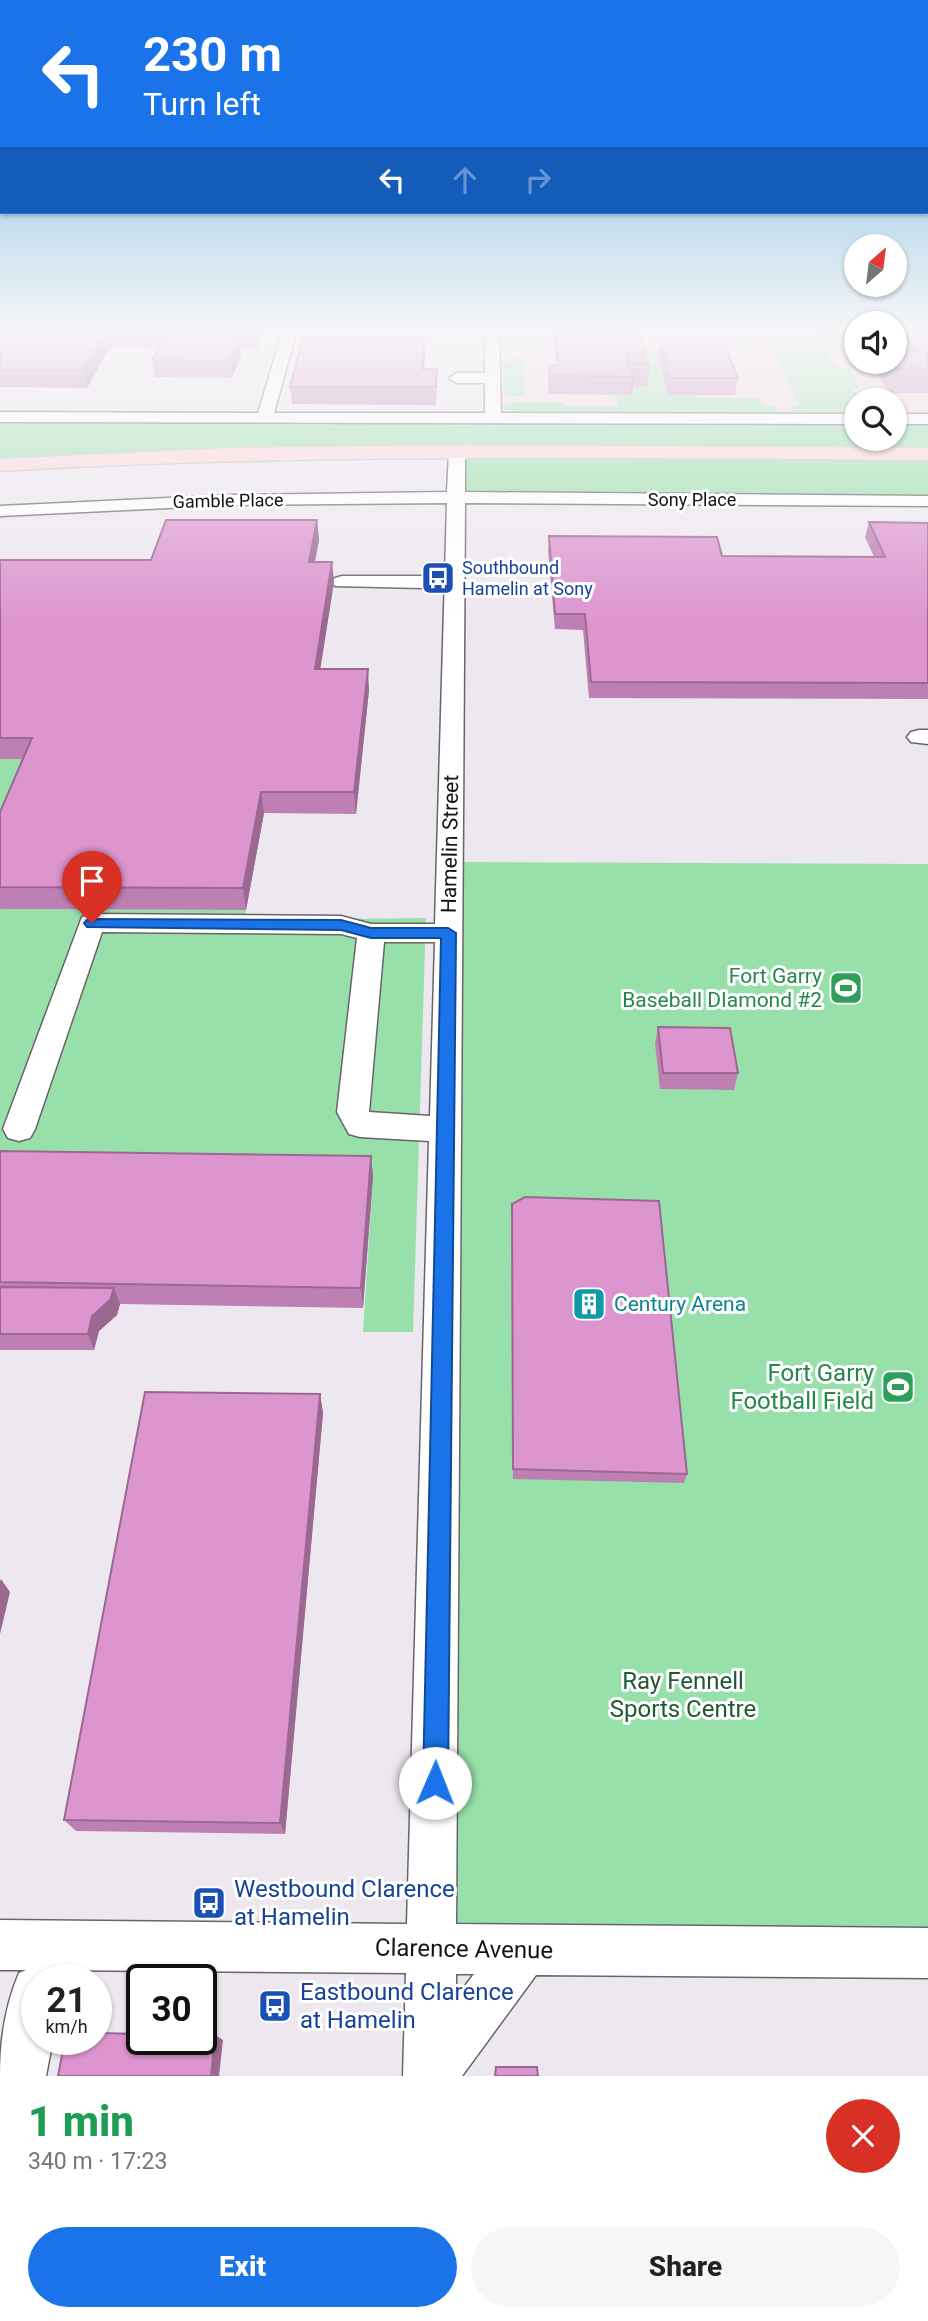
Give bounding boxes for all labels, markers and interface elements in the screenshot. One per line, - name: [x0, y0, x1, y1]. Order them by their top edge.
- text: 230 m: [143, 26, 282, 83]
- icon: left: [28, 28, 119, 119]
- text: Turn left: [143, 85, 261, 123]
- icon: left: [373, 161, 411, 199]
- icon: ahead: [446, 161, 484, 199]
- icon: right: [519, 161, 557, 199]
- north arrow: [844, 234, 906, 298]
- map controls: [844, 234, 907, 451]
- button: sound: [844, 311, 907, 374]
- button: search: [844, 388, 907, 451]
- street label: Gamble Place: [172, 489, 284, 512]
- street label: Sony Place: [648, 489, 736, 510]
- place label: Southbound Hamelin at Sony: [462, 557, 593, 599]
- bus stop icon: Southbound Hamelin at Sony: [419, 559, 457, 597]
- street label: Hamelin Street: [437, 774, 463, 913]
- pin: [62, 851, 122, 923]
- icon: arrive: [73, 862, 111, 900]
- place label: Fort Garry Baseball DIamond #2: [622, 964, 822, 1012]
- sports icon: Fort Garry Baseball DIamond #2: [827, 969, 865, 1007]
- building icon: Century Arena: [570, 1285, 608, 1323]
- place label: Century Arena: [614, 1292, 746, 1316]
- place label: Fort Garry Football Field: [730, 1359, 875, 1415]
- sports icon: Fort Garry Football Field: [879, 1368, 917, 1406]
- park label: Ray Fennell Sports Centre: [610, 1667, 756, 1723]
- position arrow: [398, 1746, 472, 1820]
- place label: Westbound Clarence at Hamelin: [234, 1875, 455, 1931]
- bus stop icon: Westbound Clarence at Hamelin: [190, 1884, 228, 1922]
- street label: Clarence Avenue: [375, 1933, 553, 1965]
- speed limit sign: 30: [126, 1964, 217, 2055]
- place label: Eastbound Clarence at Hamelin: [300, 1978, 514, 2034]
- text: 21: [46, 1980, 87, 2021]
- bus stop icon: Eastbound Clarence at Hamelin: [256, 1987, 294, 2025]
- text: km/h: [45, 2016, 88, 2037]
- text: 1 min: [28, 2097, 134, 2146]
- button: close: [826, 2099, 900, 2173]
- text: 340 m · 17:23: [28, 2148, 167, 2175]
- button: Exit: [28, 2227, 457, 2307]
- button: Share: [471, 2227, 900, 2307]

